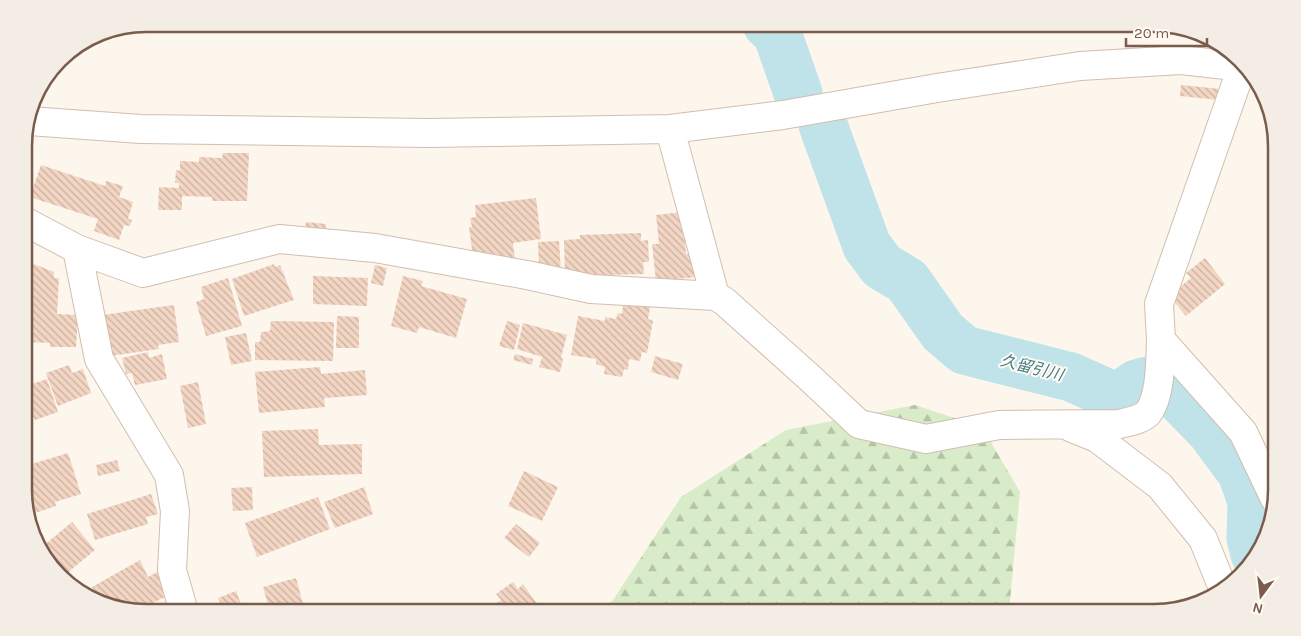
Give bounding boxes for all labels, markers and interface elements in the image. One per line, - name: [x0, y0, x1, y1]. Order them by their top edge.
- scale bar: [1126, 15, 1207, 47]
- text: 20 m: [1134, 24, 1169, 42]
- water label: 久留引川: [999, 351, 1067, 385]
- north arrow: [1236, 571, 1286, 621]
- text: N: [1251, 599, 1265, 618]

